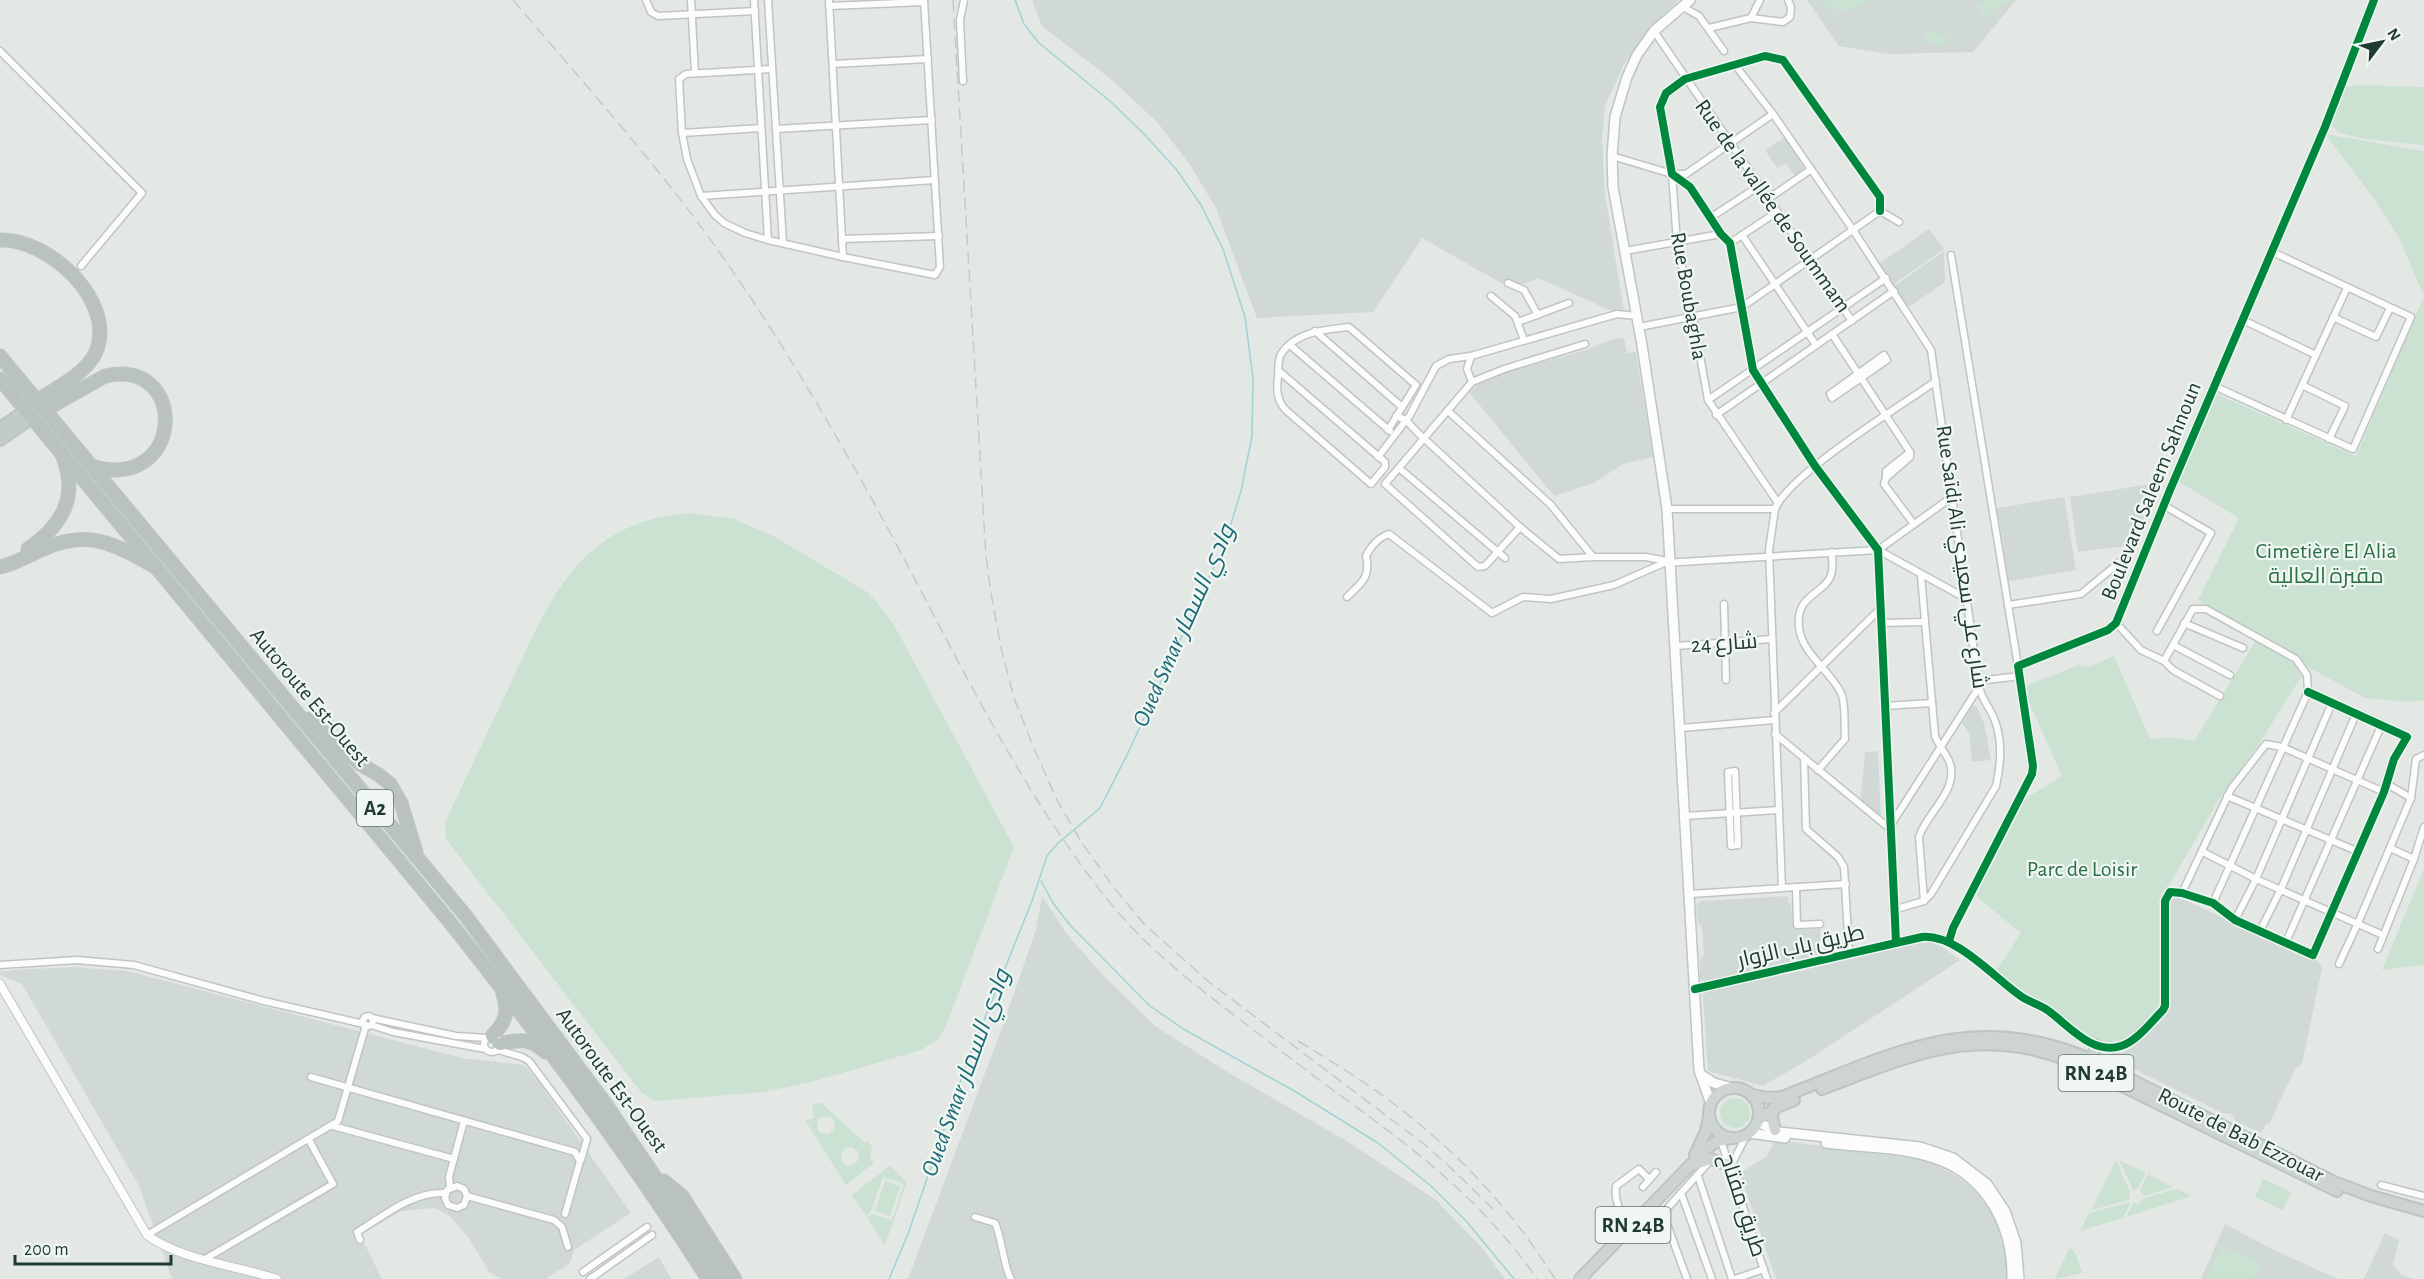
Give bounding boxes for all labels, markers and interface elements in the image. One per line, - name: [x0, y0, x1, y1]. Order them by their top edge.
- north arrow: [2352, 12, 2412, 72]
- text: N: [2384, 26, 2404, 44]
- street label: Rue de la vallée de Soummam: [1691, 95, 1855, 317]
- street label: Rue Boubaghla: [1667, 230, 1711, 362]
- street label: Boulevard Saleem Sahnoun: [2097, 379, 2205, 603]
- street label: Rue Saïdi Ali شارع علي سعيدي: [1928, 424, 1991, 691]
- water label: Oued Smar وادي السمار: [1129, 520, 1246, 733]
- park label: Cimetière El Alia مقبرة العالية: [2255, 540, 2397, 588]
- street label: Autoroute Est-Ouest: [246, 624, 374, 770]
- street label: شارع 24: [1690, 630, 1758, 659]
- road number: A2: [357, 790, 393, 826]
- park label: Parc de Loisir: [2027, 858, 2137, 880]
- street label: طريق باب الزوار: [1733, 921, 1867, 974]
- water label: Oued Smar وادي السمار: [917, 965, 1021, 1182]
- street label: Autoroute Est-Ouest: [552, 1004, 672, 1156]
- road number: RN 24B: [2058, 1055, 2134, 1091]
- street label: Route de Bab Ezzouar: [2154, 1084, 2328, 1186]
- street label: طريق مفتاح: [1713, 1150, 1770, 1261]
- road number: RN 24B: [1596, 1207, 1670, 1243]
- scale bar: [15, 1228, 171, 1266]
- text: 200 m: [24, 1241, 69, 1259]

